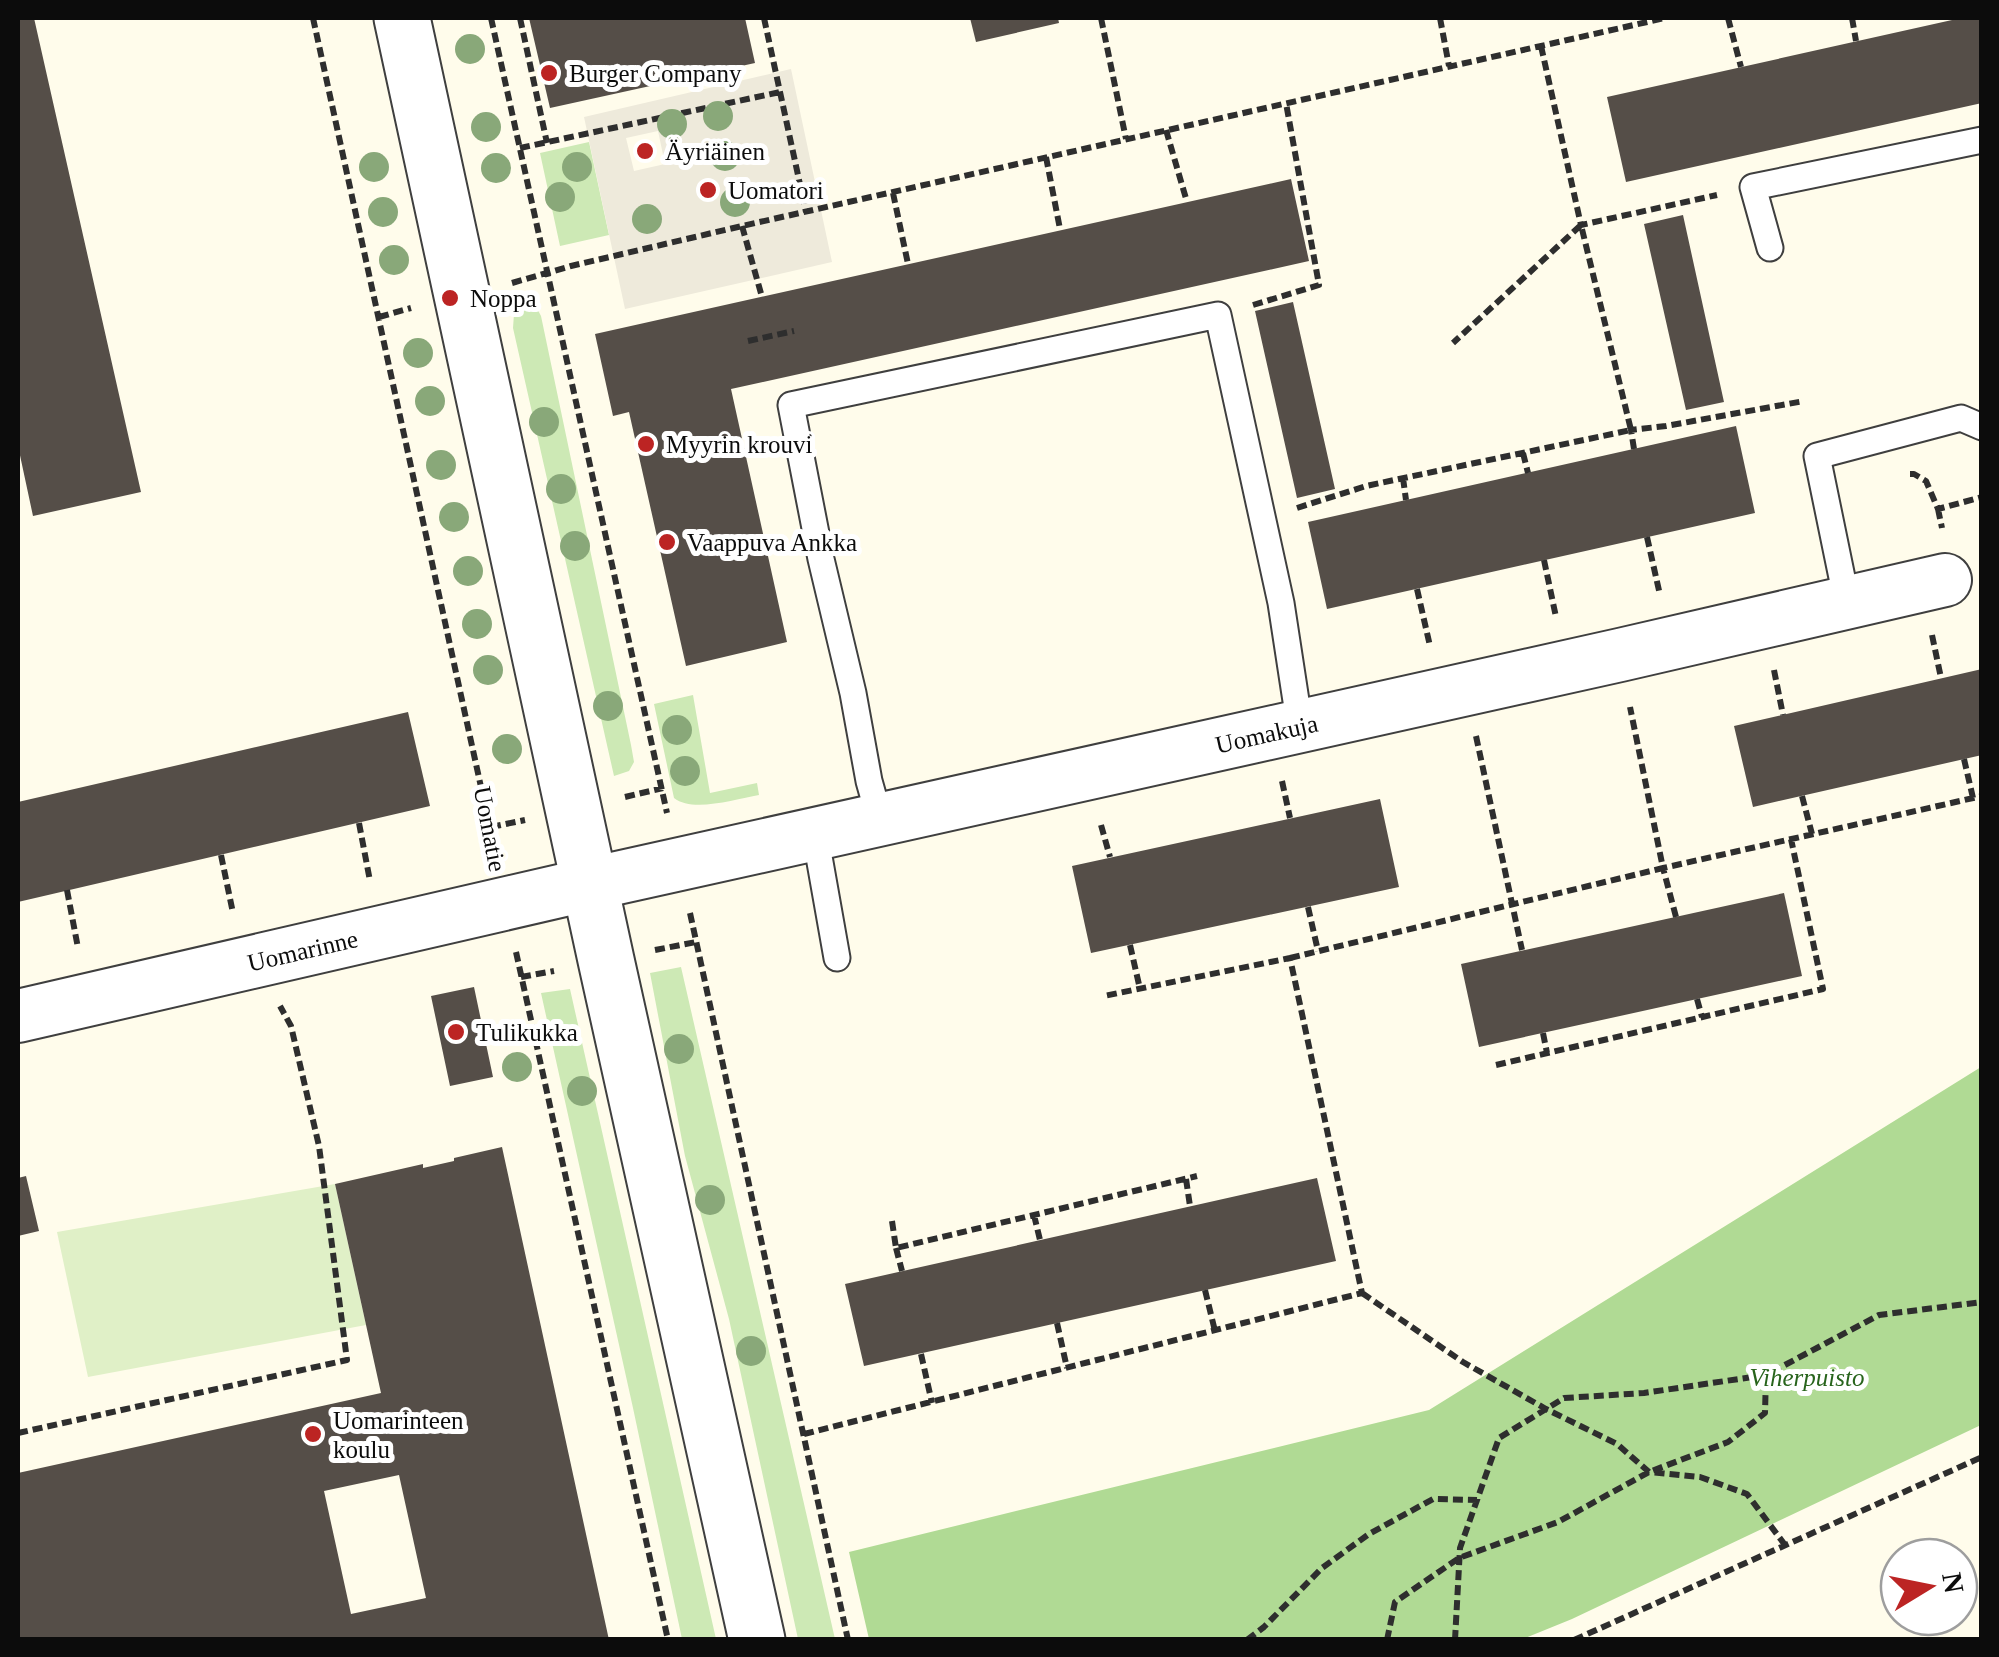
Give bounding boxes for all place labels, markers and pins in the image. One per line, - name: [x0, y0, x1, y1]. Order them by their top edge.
- place label: Burger Company: [569, 60, 742, 87]
- marker: Burger Company: [538, 62, 560, 84]
- place label: Äyriäinen: [665, 138, 765, 165]
- marker: Äyriäinen: [634, 140, 656, 162]
- place label: Uomatori: [728, 177, 824, 204]
- marker: Uomatori: [697, 179, 719, 201]
- place label: Noppa: [470, 285, 537, 312]
- marker: Noppa: [439, 287, 461, 309]
- place label: Myyrin krouvi: [666, 431, 813, 458]
- marker: Myyrin krouvi: [635, 433, 657, 455]
- place label: Vaappuva Ankka: [687, 529, 857, 556]
- marker: Vaappuva Ankka: [656, 531, 678, 553]
- place label: Tulikukka: [476, 1019, 578, 1046]
- marker: Tulikukka: [445, 1021, 467, 1043]
- place label: Uomarinteen koulu: [333, 1407, 464, 1463]
- marker: Uomarinteen koulu: [302, 1423, 324, 1445]

